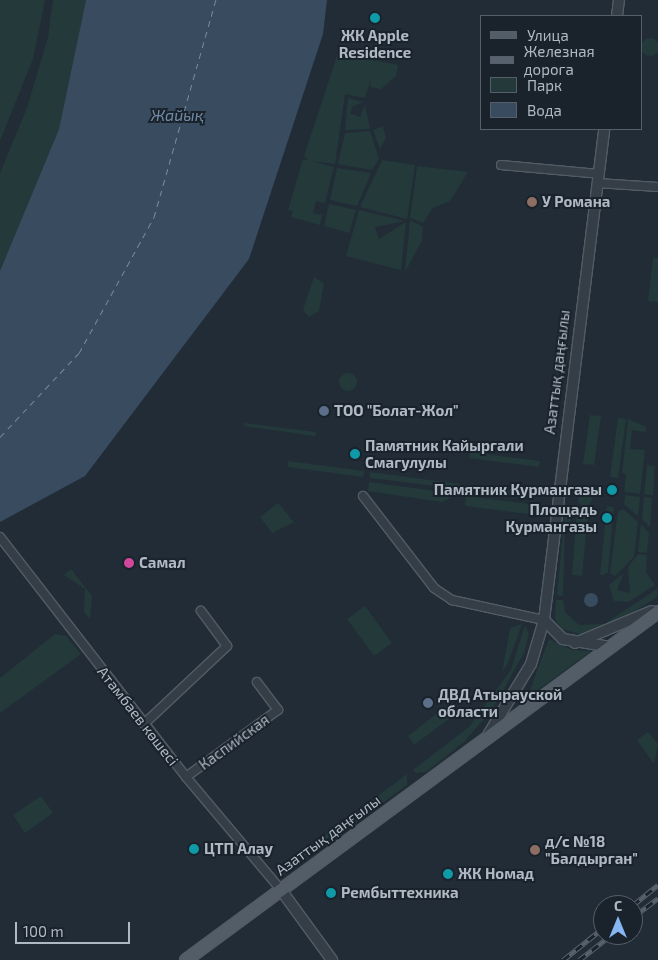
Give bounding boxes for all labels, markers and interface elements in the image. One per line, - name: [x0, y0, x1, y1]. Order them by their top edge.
- marker: ЖК Apple Residence: [369, 12, 381, 24]
- legend: [480, 15, 643, 130]
- place label: ЖК Apple Residence: [339, 26, 411, 61]
- text: Улица: [527, 26, 569, 44]
- text: Железная дорога: [524, 42, 595, 78]
- text: Парк: [527, 76, 562, 94]
- text: Вода: [527, 101, 562, 119]
- water label: Жайық: [151, 105, 203, 125]
- place label: У Романа: [542, 193, 610, 211]
- marker: У Романа: [526, 196, 538, 208]
- street label: Азаттық даңғылы: [540, 309, 574, 435]
- place label: ТОО "Болат-Жол": [334, 402, 459, 420]
- marker: ТОО "Болат-Жол": [318, 405, 330, 417]
- place label: Памятник Кайыргали Смагулулы: [365, 436, 524, 471]
- marker: Памятник Кайыргали Смагулулы: [349, 448, 361, 460]
- place label: Памятник Курмангазы: [434, 481, 602, 499]
- marker: Памятник Курмангазы: [606, 484, 618, 496]
- place label: Площадь Курмангазы: [506, 500, 597, 535]
- marker: Площадь Курмангазы: [601, 512, 613, 524]
- place label: Самал: [139, 554, 186, 572]
- marker: Самал: [123, 557, 135, 569]
- street label: Атамбаев көшесі: [94, 663, 182, 769]
- place label: ДВД Атырауской области: [438, 685, 562, 720]
- marker: ДВД Атырауской области: [422, 697, 434, 709]
- street label: Каспийская: [195, 710, 273, 774]
- street label: Азаттық даңғылы: [272, 791, 384, 879]
- place label: д/с №18 "Балдырган": [545, 832, 638, 867]
- place label: ЦТП Алау: [204, 840, 273, 858]
- marker: ЦТП Алау: [188, 843, 200, 855]
- marker: д/с №18 "Балдырган": [529, 844, 541, 856]
- place label: ЖК Номад: [458, 865, 534, 883]
- marker: ЖК Номад: [442, 868, 454, 880]
- place label: Рембыттехника: [341, 884, 459, 902]
- marker: Рембыттехника: [325, 887, 337, 899]
- north arrow: [593, 895, 643, 945]
- text: С: [614, 897, 622, 914]
- scale bar: [18, 912, 132, 944]
- text: 100 m: [23, 922, 64, 940]

